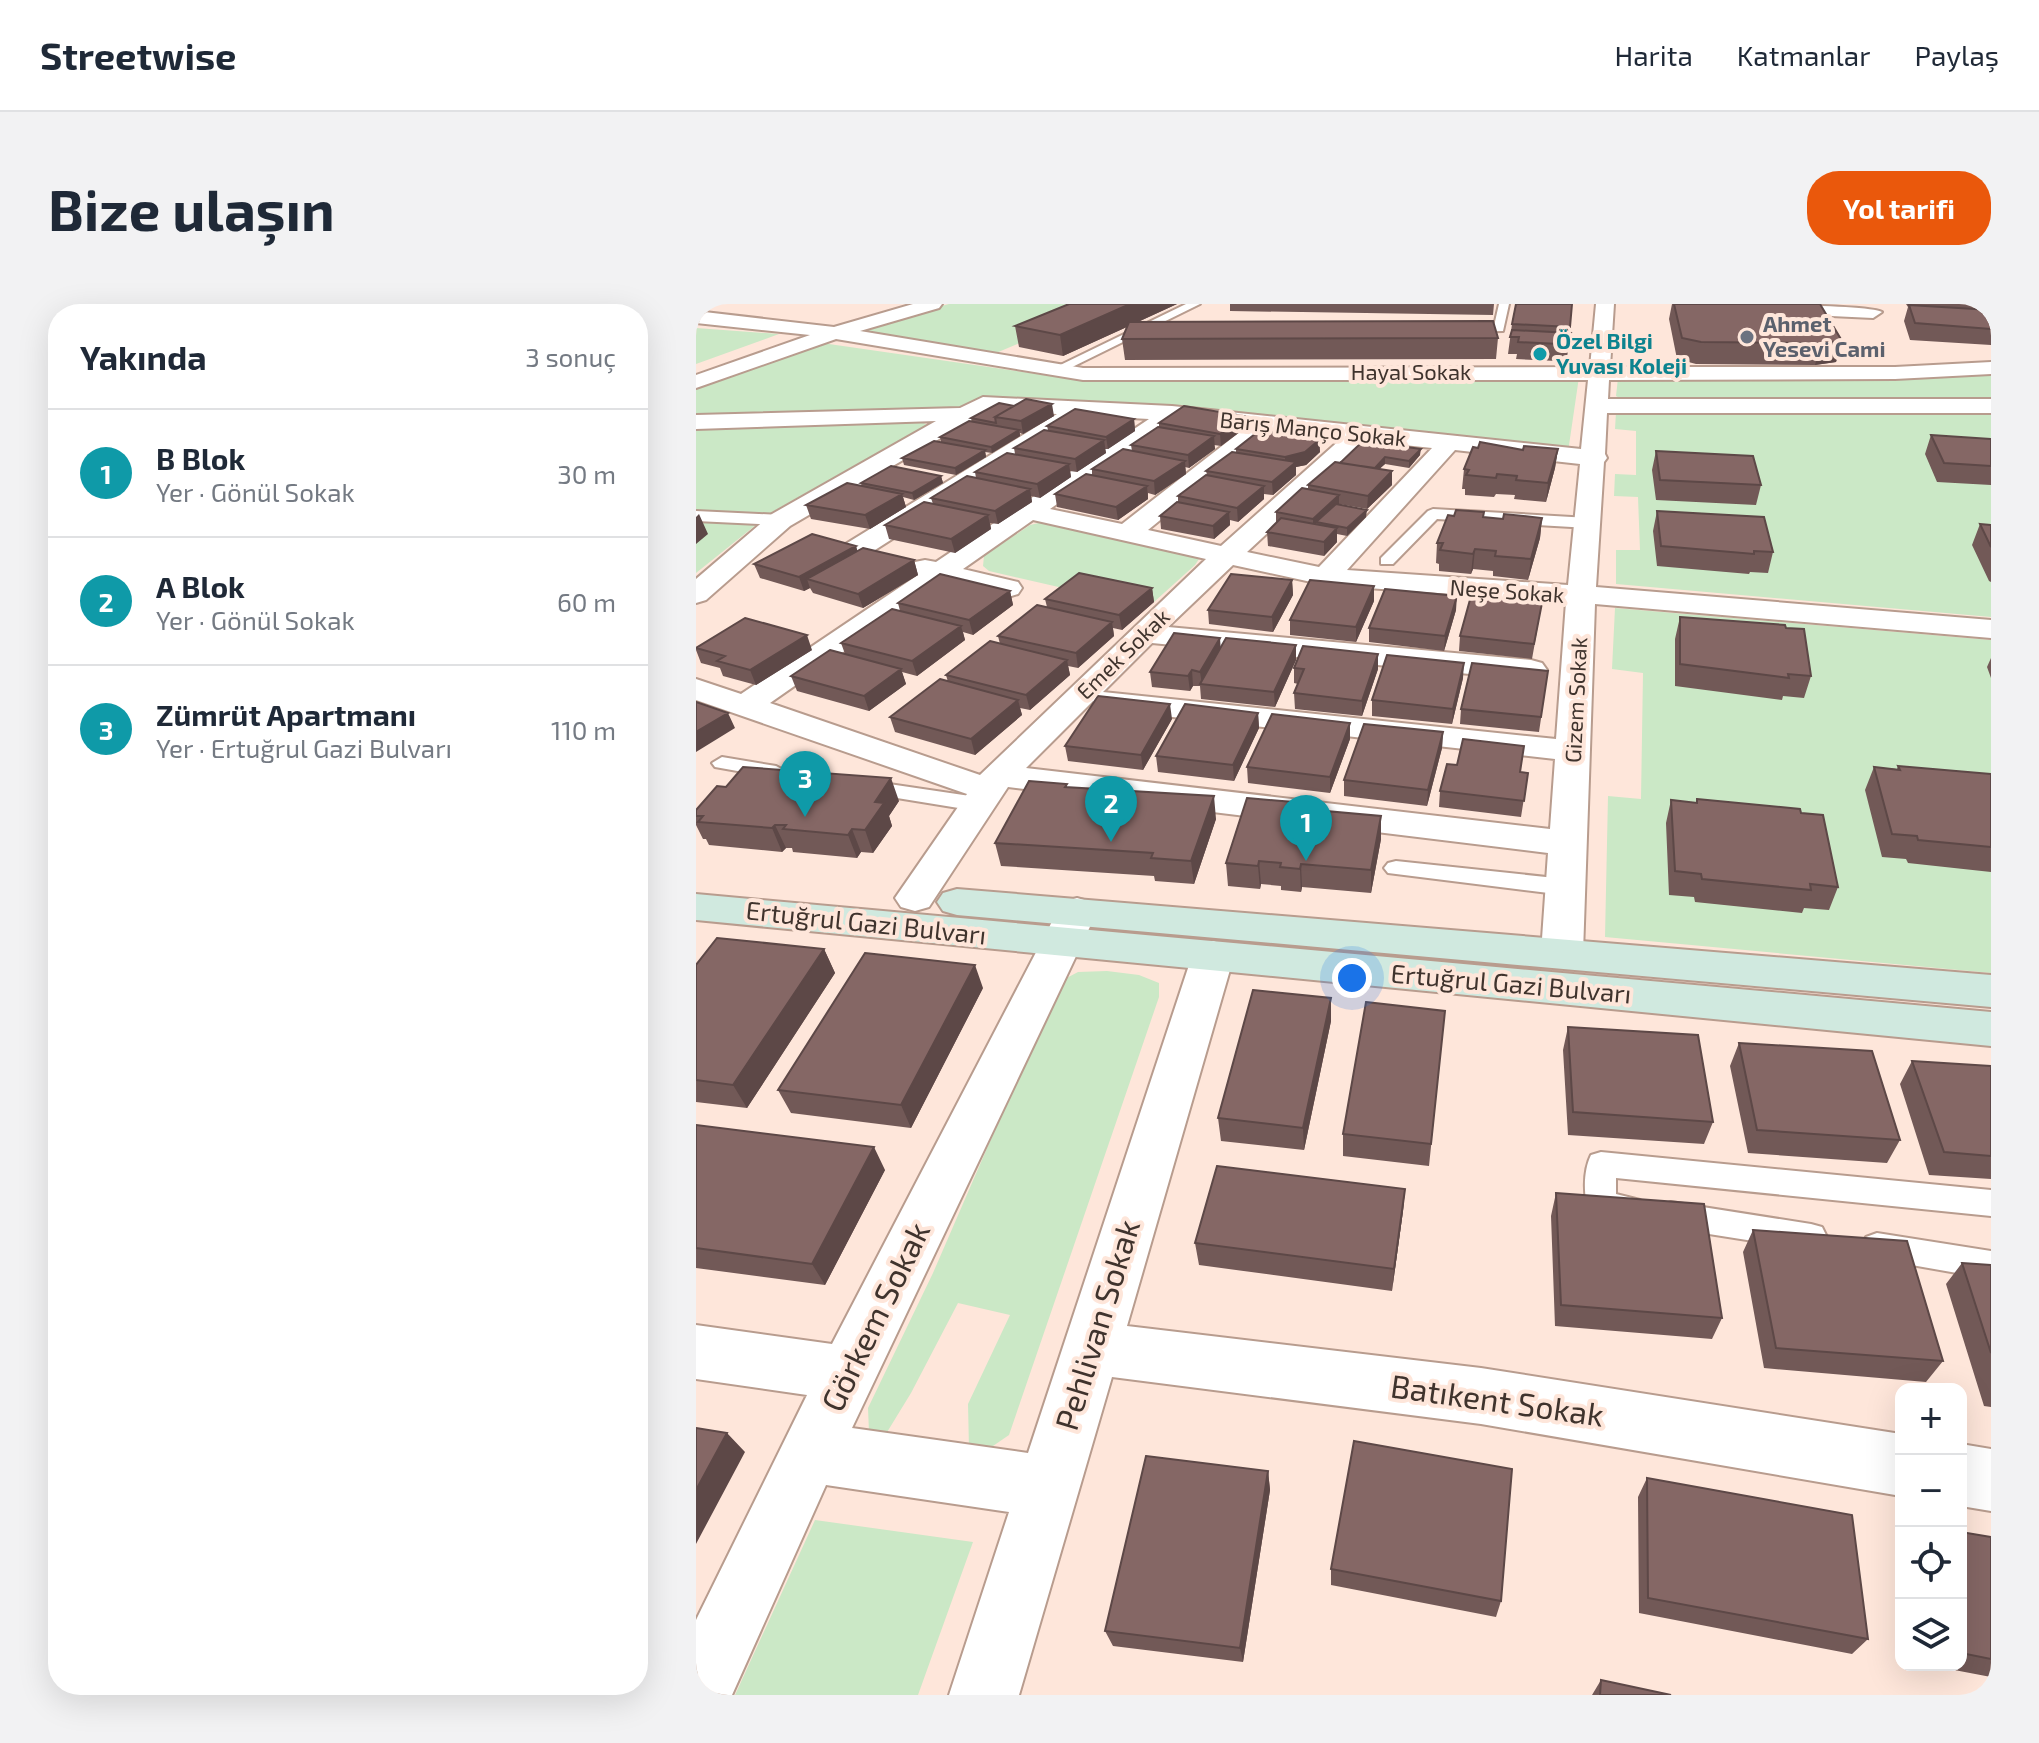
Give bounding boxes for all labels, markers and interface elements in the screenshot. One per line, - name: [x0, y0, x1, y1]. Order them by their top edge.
- text: Streetwise: [40, 32, 237, 78]
- text: Harita: [1614, 38, 1693, 72]
- text: Katmanlar: [1737, 38, 1870, 72]
- text: Paylaş: [1914, 38, 1999, 72]
- button: Yol tarifi: [1807, 171, 1991, 245]
- text: Bize ulaşın: [48, 175, 335, 242]
- place label: Ahmet Yesevi Cami: [1763, 310, 1885, 361]
- place label: Özel Bilgi Yuvası Koleji: [1556, 327, 1687, 378]
- marker: Ahmet Yesevi Cami: [1738, 328, 1756, 346]
- text: Yakında: [80, 336, 207, 377]
- text: 3 sonuç: [525, 341, 616, 372]
- marker: Özel Bilgi Yuvası Koleji: [1531, 345, 1549, 363]
- street label: Hayal Sokak: [1351, 358, 1471, 384]
- street label: Barış Manço Sokak: [1218, 405, 1408, 453]
- text: B Blok: [156, 440, 245, 476]
- text: 1: [100, 458, 112, 489]
- text: 30 m: [557, 458, 616, 489]
- text: Yer · Gönül Sokak: [156, 476, 355, 507]
- text: A Blok: [156, 568, 245, 604]
- street label: Neşe Sokak: [1449, 573, 1565, 609]
- text: 2: [98, 586, 114, 617]
- text: 60 m: [557, 586, 616, 617]
- street label: Emek Sokak: [1071, 603, 1174, 704]
- text: Yer · Gönül Sokak: [156, 604, 355, 635]
- street label: Gizem Sokak: [1559, 636, 1591, 763]
- text: Zümrüt Apartmanı: [156, 696, 416, 732]
- text: 3: [99, 714, 113, 745]
- text: 110 m: [551, 714, 616, 745]
- text: Yer · Ertuğrul Gazi Bulvarı: [156, 732, 452, 763]
- pin: 3: [779, 751, 831, 817]
- pin: 2: [1085, 776, 1137, 842]
- pin: 1: [1280, 795, 1332, 861]
- street label: Ertuğrul Gazi Bulvarı: [745, 893, 988, 950]
- street label: Ertuğrul Gazi Bulvarı: [1390, 957, 1633, 1008]
- your location: [1332, 958, 1372, 998]
- street label: Pehlivan Sokak: [1046, 1214, 1146, 1434]
- street label: Görkem Sokak: [812, 1215, 936, 1417]
- street label: Batıkent Sokak: [1388, 1365, 1606, 1433]
- map controls: [1895, 1383, 1967, 1671]
- button: +: [1895, 1383, 1967, 1455]
- button: −: [1895, 1455, 1967, 1527]
- button: locate: [1895, 1527, 1967, 1599]
- button: layers: [1895, 1599, 1967, 1671]

